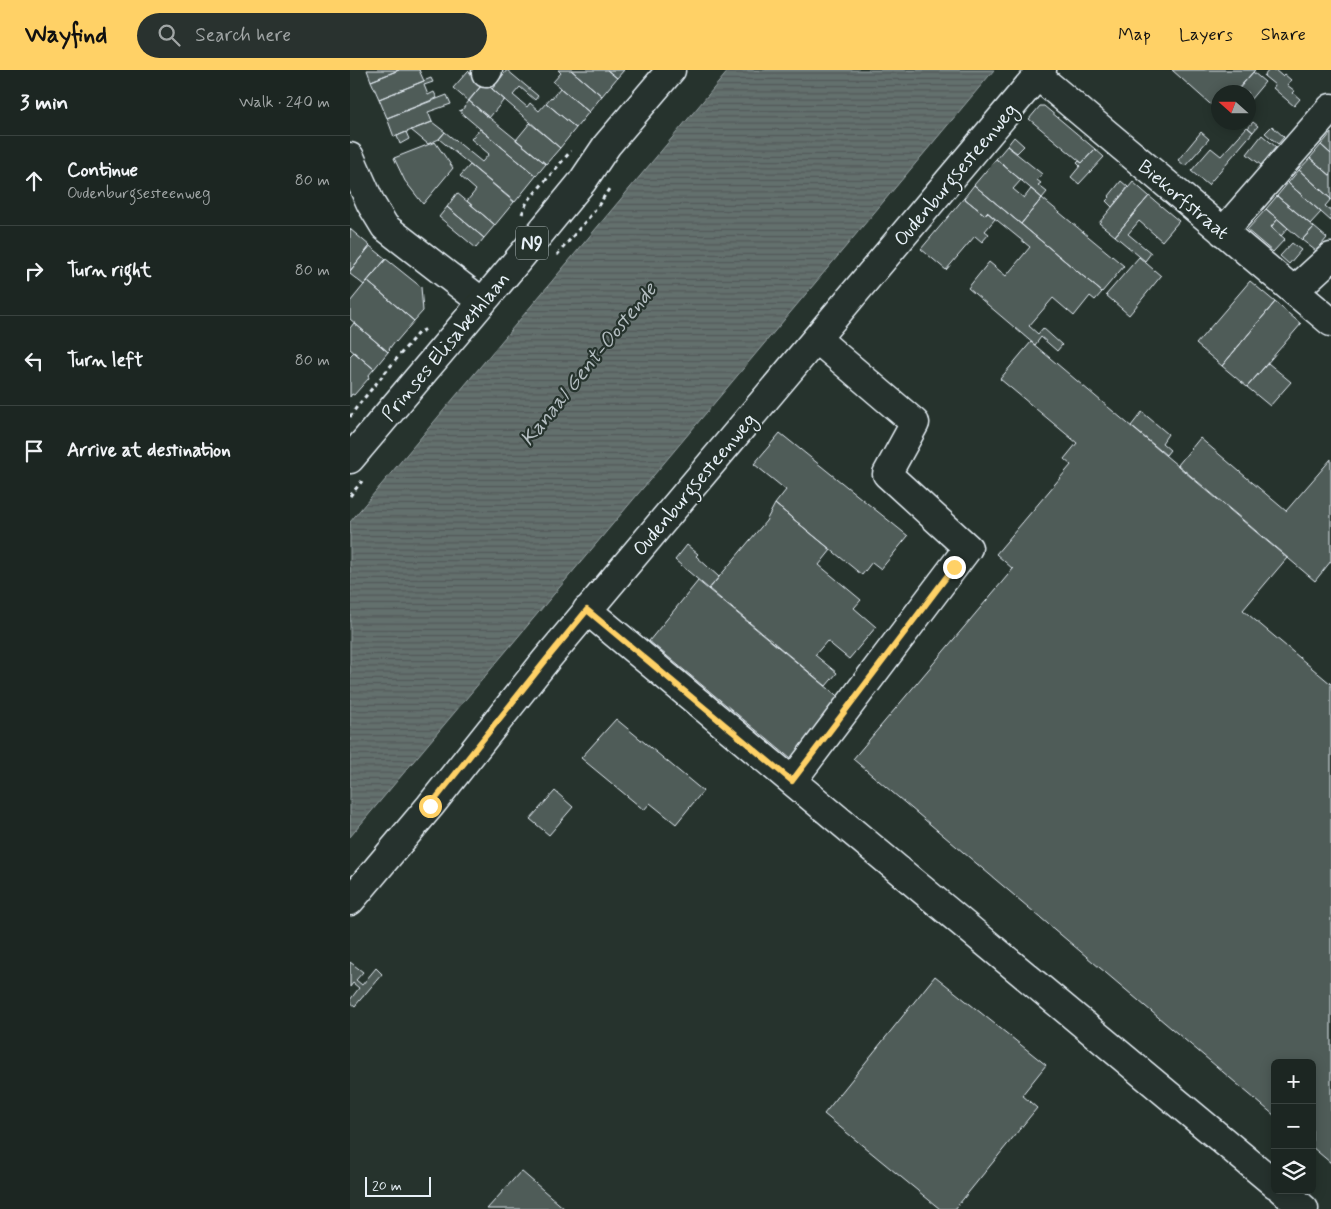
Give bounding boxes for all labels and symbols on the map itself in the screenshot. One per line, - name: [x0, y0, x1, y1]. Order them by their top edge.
- north arrow: [1211, 85, 1256, 130]
- street label: Oudenburgsesteenweg: [888, 98, 1026, 254]
- street label: Biekorfstraat: [1132, 154, 1234, 246]
- road number: N9: [516, 226, 548, 260]
- street label: Prinses Elisabethlaan: [376, 267, 517, 427]
- water label: Kanaal Gent-Oostende: [514, 276, 664, 452]
- street label: Oudenburgsesteenweg: [627, 408, 765, 564]
- route end: [943, 556, 966, 579]
- route start: [419, 795, 442, 818]
- scale bar: [365, 1174, 431, 1197]

